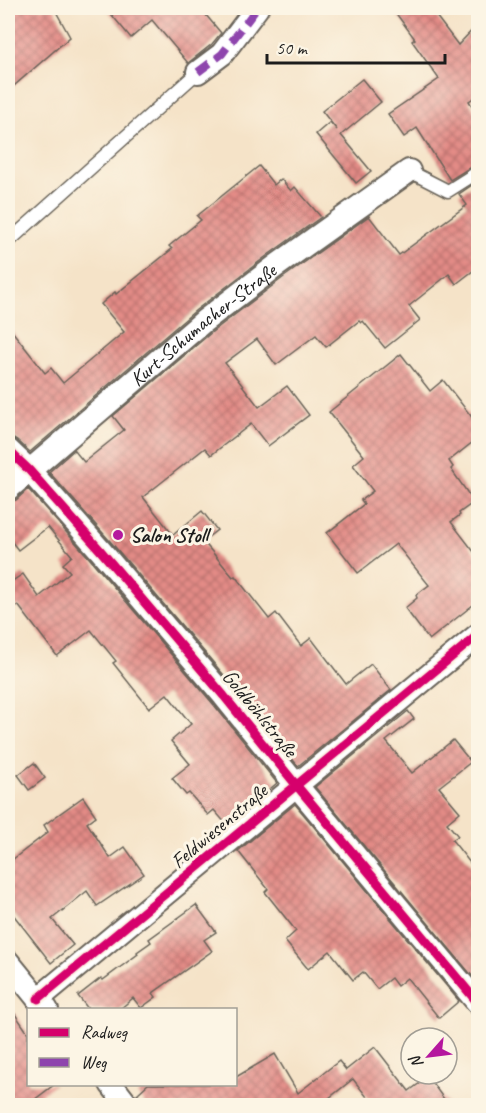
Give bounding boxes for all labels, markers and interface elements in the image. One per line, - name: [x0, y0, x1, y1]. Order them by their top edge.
- scale bar: [267, 27, 446, 65]
- text: 50 m: [276, 37, 309, 59]
- street label: Kurt-Schumacher-Straße: [124, 256, 283, 392]
- place label: Salon Stoll: [130, 522, 212, 548]
- marker: Salon Stoll: [111, 528, 125, 542]
- street label: Goldböhlstraße: [217, 664, 305, 764]
- street label: Feldwiesenstraße: [165, 777, 274, 874]
- legend: [27, 1008, 237, 1086]
- text: Radweg: [81, 1021, 129, 1043]
- north arrow: [399, 1026, 459, 1086]
- text: Weg: [81, 1051, 108, 1073]
- text: N: [404, 1051, 428, 1072]

